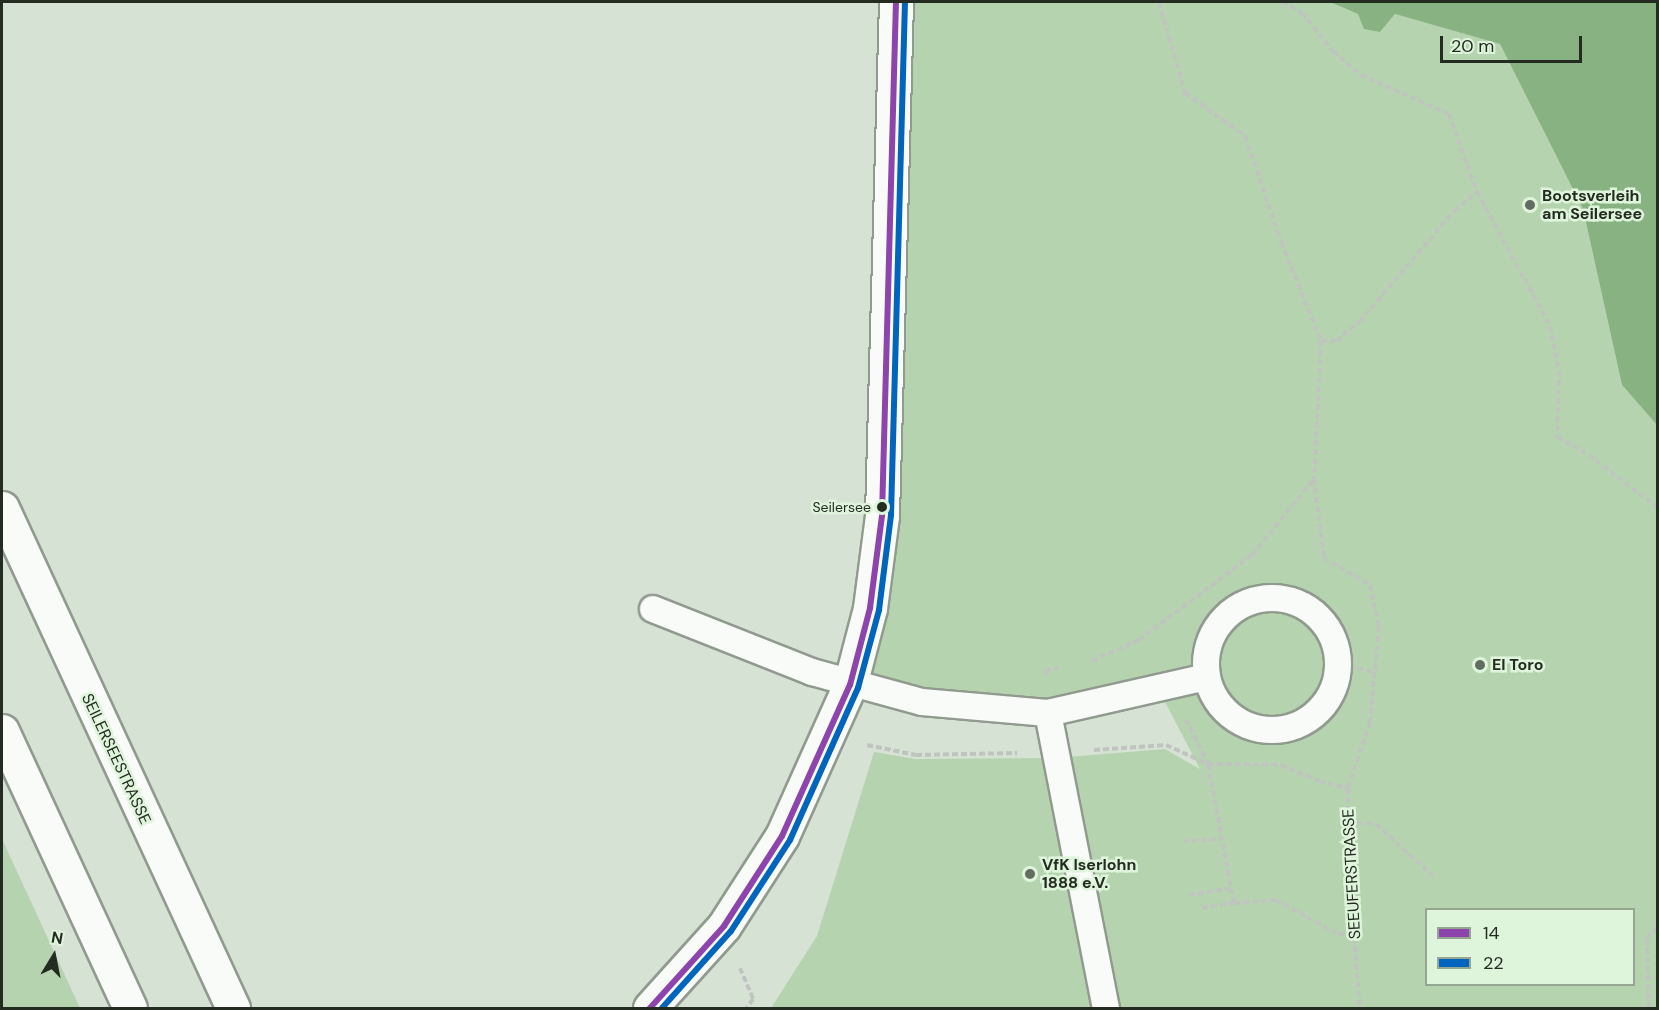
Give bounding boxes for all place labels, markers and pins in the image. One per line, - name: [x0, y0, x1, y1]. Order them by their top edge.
- place label: Bootsverleih am Seilersee: [1542, 186, 1642, 224]
- marker: Bootsverleih am Seilersee: [1523, 198, 1537, 212]
- place label: Seilersee: [812, 499, 871, 515]
- marker: Seilersee: [876, 501, 888, 513]
- place label: El Toro: [1492, 655, 1543, 675]
- marker: El Toro: [1473, 658, 1487, 672]
- place label: VfK Iserlohn 1888 e.V.: [1042, 855, 1136, 893]
- marker: VfK Iserlohn 1888 e.V.: [1023, 867, 1037, 881]

